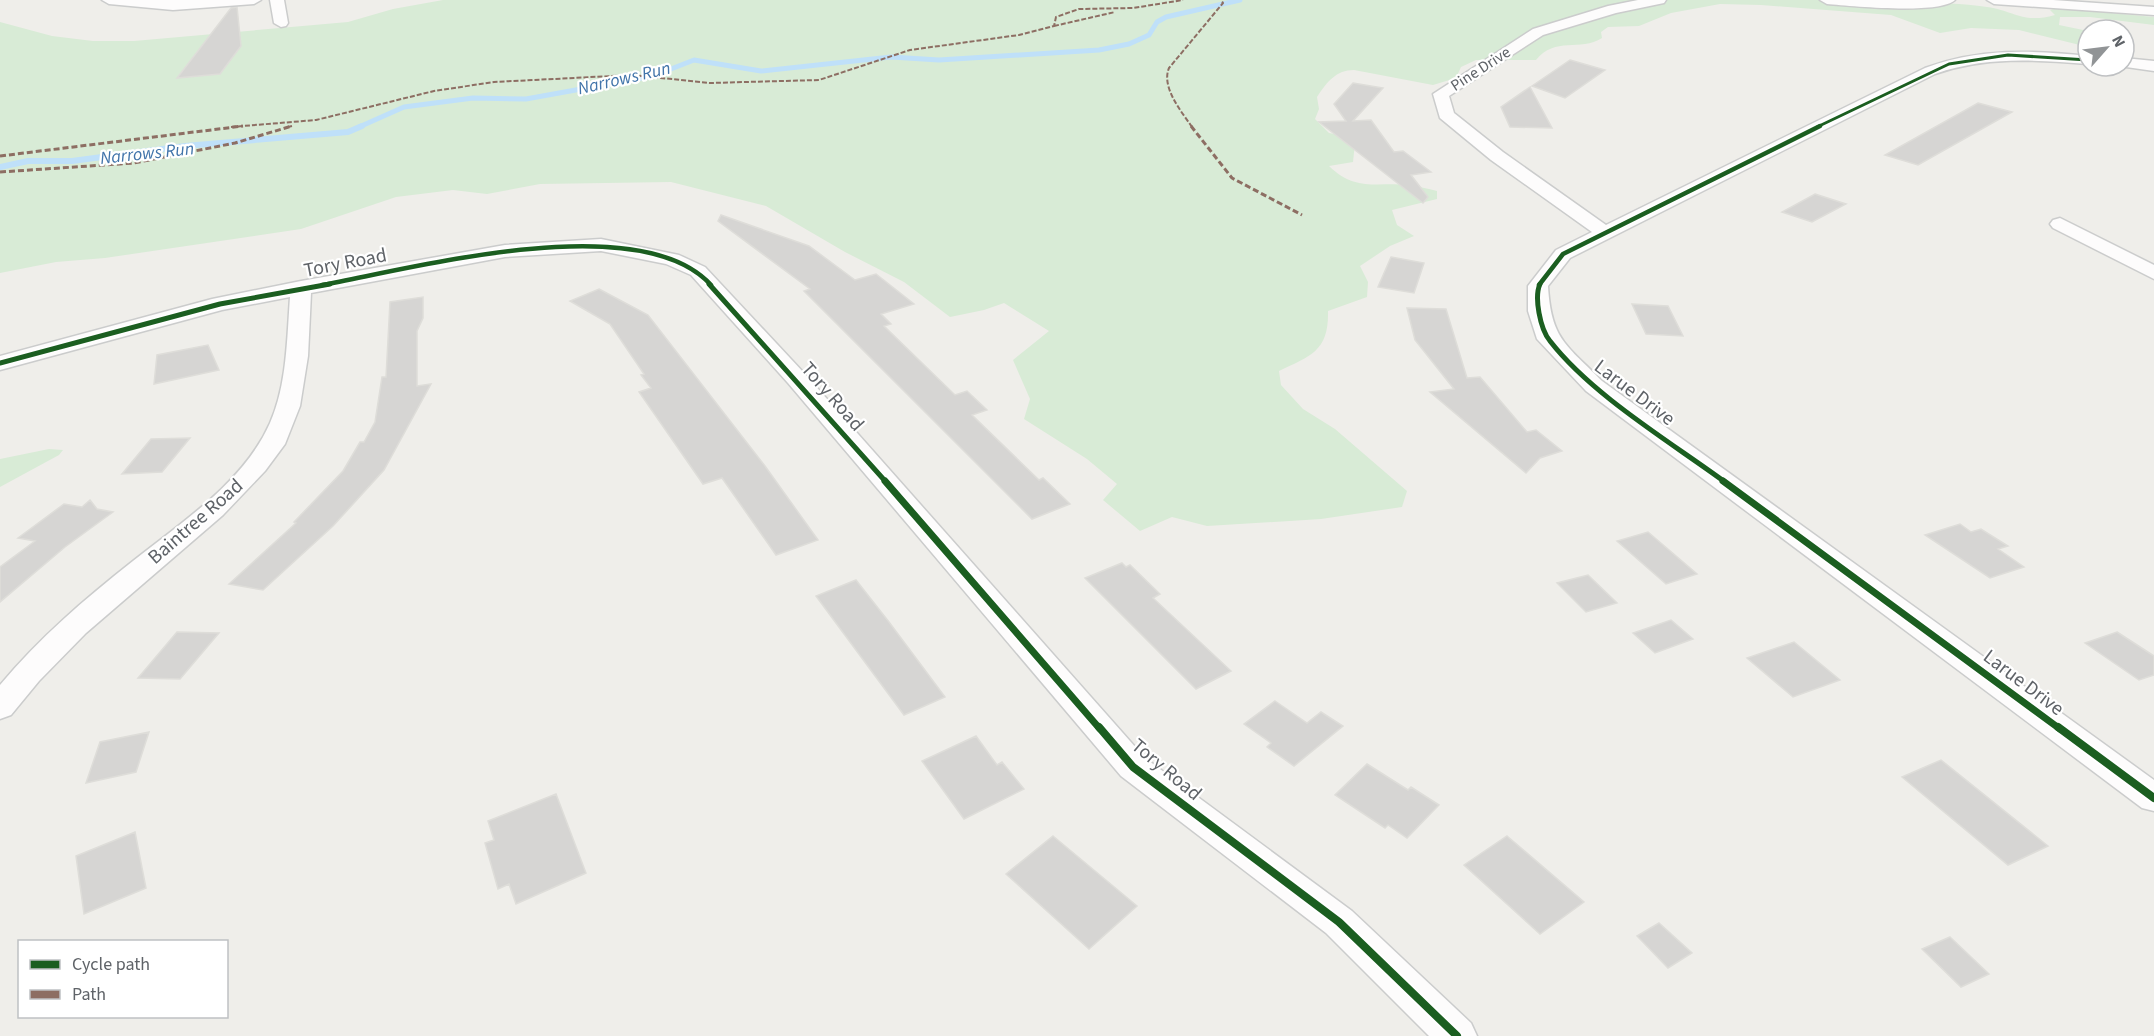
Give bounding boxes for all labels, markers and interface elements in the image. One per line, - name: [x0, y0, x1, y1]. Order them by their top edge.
- north arrow: [2076, 18, 2136, 78]
- text: N: [2106, 32, 2131, 51]
- street label: Pine Drive: [1446, 41, 1515, 96]
- water label: Narrows Run: [575, 56, 673, 101]
- water label: Narrows Run: [99, 136, 195, 171]
- street label: Tory Road: [301, 241, 389, 285]
- street label: Larue Drive: [1588, 353, 1681, 433]
- street label: Tory Road: [794, 356, 870, 438]
- street label: Baintree Road: [142, 472, 249, 571]
- street label: Larue Drive: [1977, 643, 2070, 723]
- street label: Tory Road: [1125, 732, 1208, 807]
- legend: [18, 940, 228, 1018]
- text: Cycle path: [72, 952, 150, 977]
- text: Path: [72, 982, 106, 1007]

